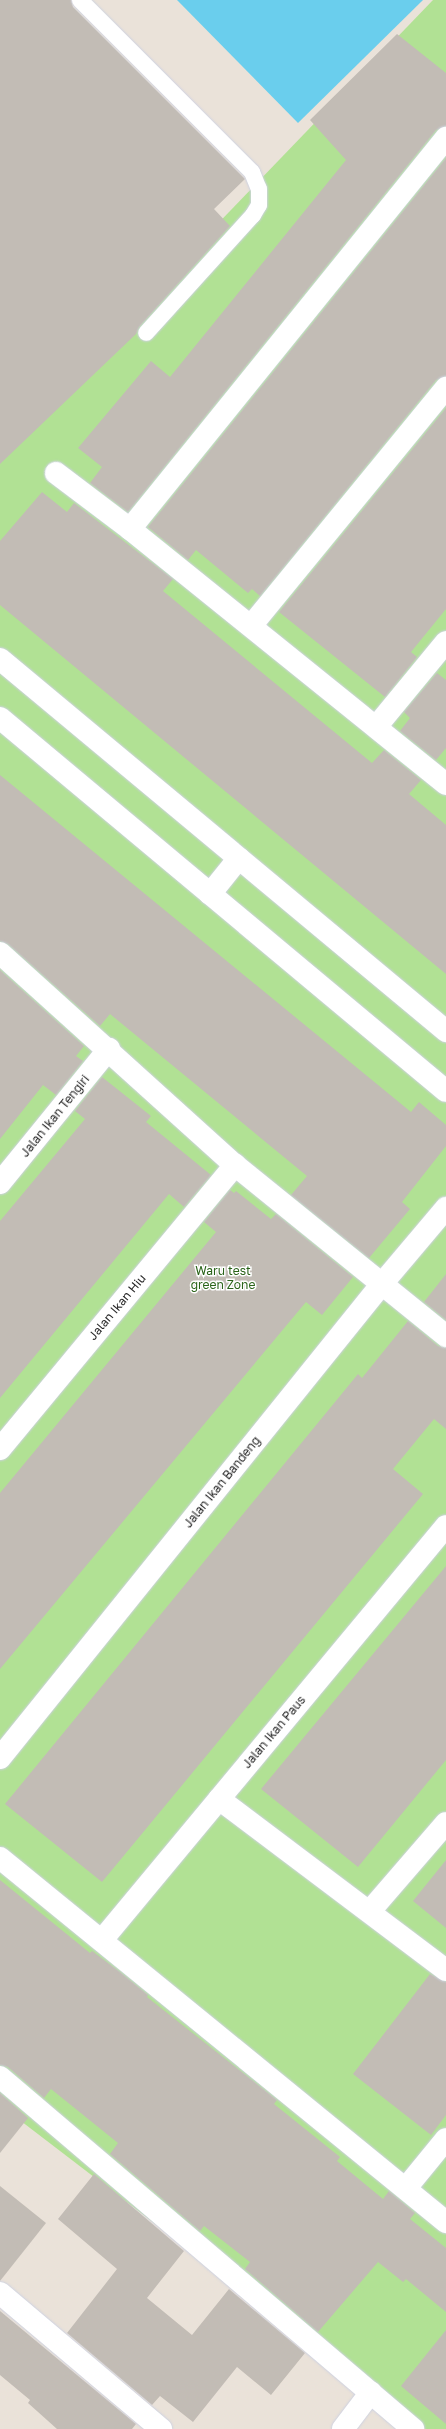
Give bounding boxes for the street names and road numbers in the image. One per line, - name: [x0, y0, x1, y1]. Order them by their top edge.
- street label: Jalan Ikan Tengiri: [18, 1072, 92, 1160]
- street label: Jalan Ikan Hiu: [85, 1271, 149, 1343]
- street label: Jalan Ikan Bandeng: [181, 1433, 263, 1531]
- street label: Jalan Ikan Paus: [240, 1693, 308, 1771]

